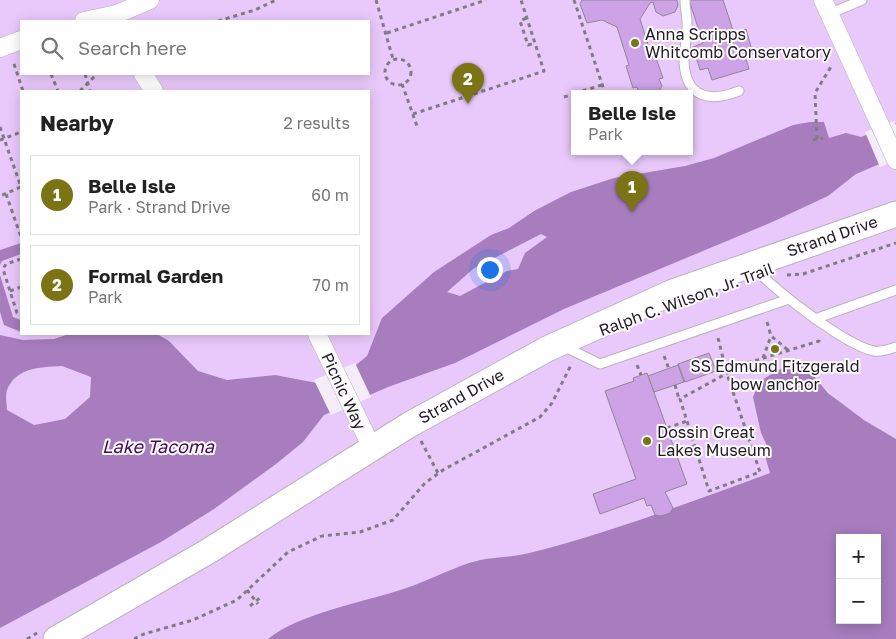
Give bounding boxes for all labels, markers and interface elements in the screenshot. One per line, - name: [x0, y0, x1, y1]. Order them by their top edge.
- search box: [20, 20, 370, 75]
- place label: Anna Scripps Whitcomb Conservatory: [645, 24, 831, 62]
- icon: search: [38, 34, 66, 62]
- text: Search here: [78, 36, 187, 59]
- marker: Anna Scripps Whitcomb Conservatory: [629, 37, 641, 49]
- pin: 2: [452, 63, 484, 104]
- popup: [571, 90, 693, 155]
- text: Belle Isle: [588, 101, 676, 124]
- text: Nearby: [40, 110, 114, 136]
- text: 2 results: [284, 113, 350, 133]
- text: Park: [588, 124, 623, 144]
- pin: 1: [616, 171, 648, 212]
- text: Belle Isle: [88, 174, 176, 197]
- text: 1: [53, 185, 61, 205]
- text: 60 m: [311, 185, 349, 205]
- text: Park · Strand Drive: [88, 197, 230, 217]
- street label: Strand Drive: [784, 211, 880, 261]
- your location: [477, 257, 503, 283]
- street label: Ralph C. Wilson, Jr. Trail: [596, 258, 776, 340]
- text: Formal Garden: [88, 264, 223, 287]
- text: 2: [52, 275, 62, 295]
- text: 70 m: [312, 275, 349, 295]
- text: Park: [88, 287, 123, 307]
- marker: SS Edmund Fitzgerald bow anchor: [769, 343, 781, 355]
- street label: Picnic Way: [317, 349, 371, 433]
- place label: SS Edmund Fitzgerald bow anchor: [690, 356, 860, 394]
- street label: Strand Drive: [415, 364, 507, 428]
- place label: Dossin Great Lakes Museum: [657, 422, 771, 460]
- water label: Lake Tacoma: [102, 435, 215, 457]
- marker: Dossin Great Lakes Museum: [641, 435, 653, 447]
- map controls: [836, 534, 881, 624]
- button: +: [836, 534, 881, 579]
- button: −: [836, 579, 881, 624]

